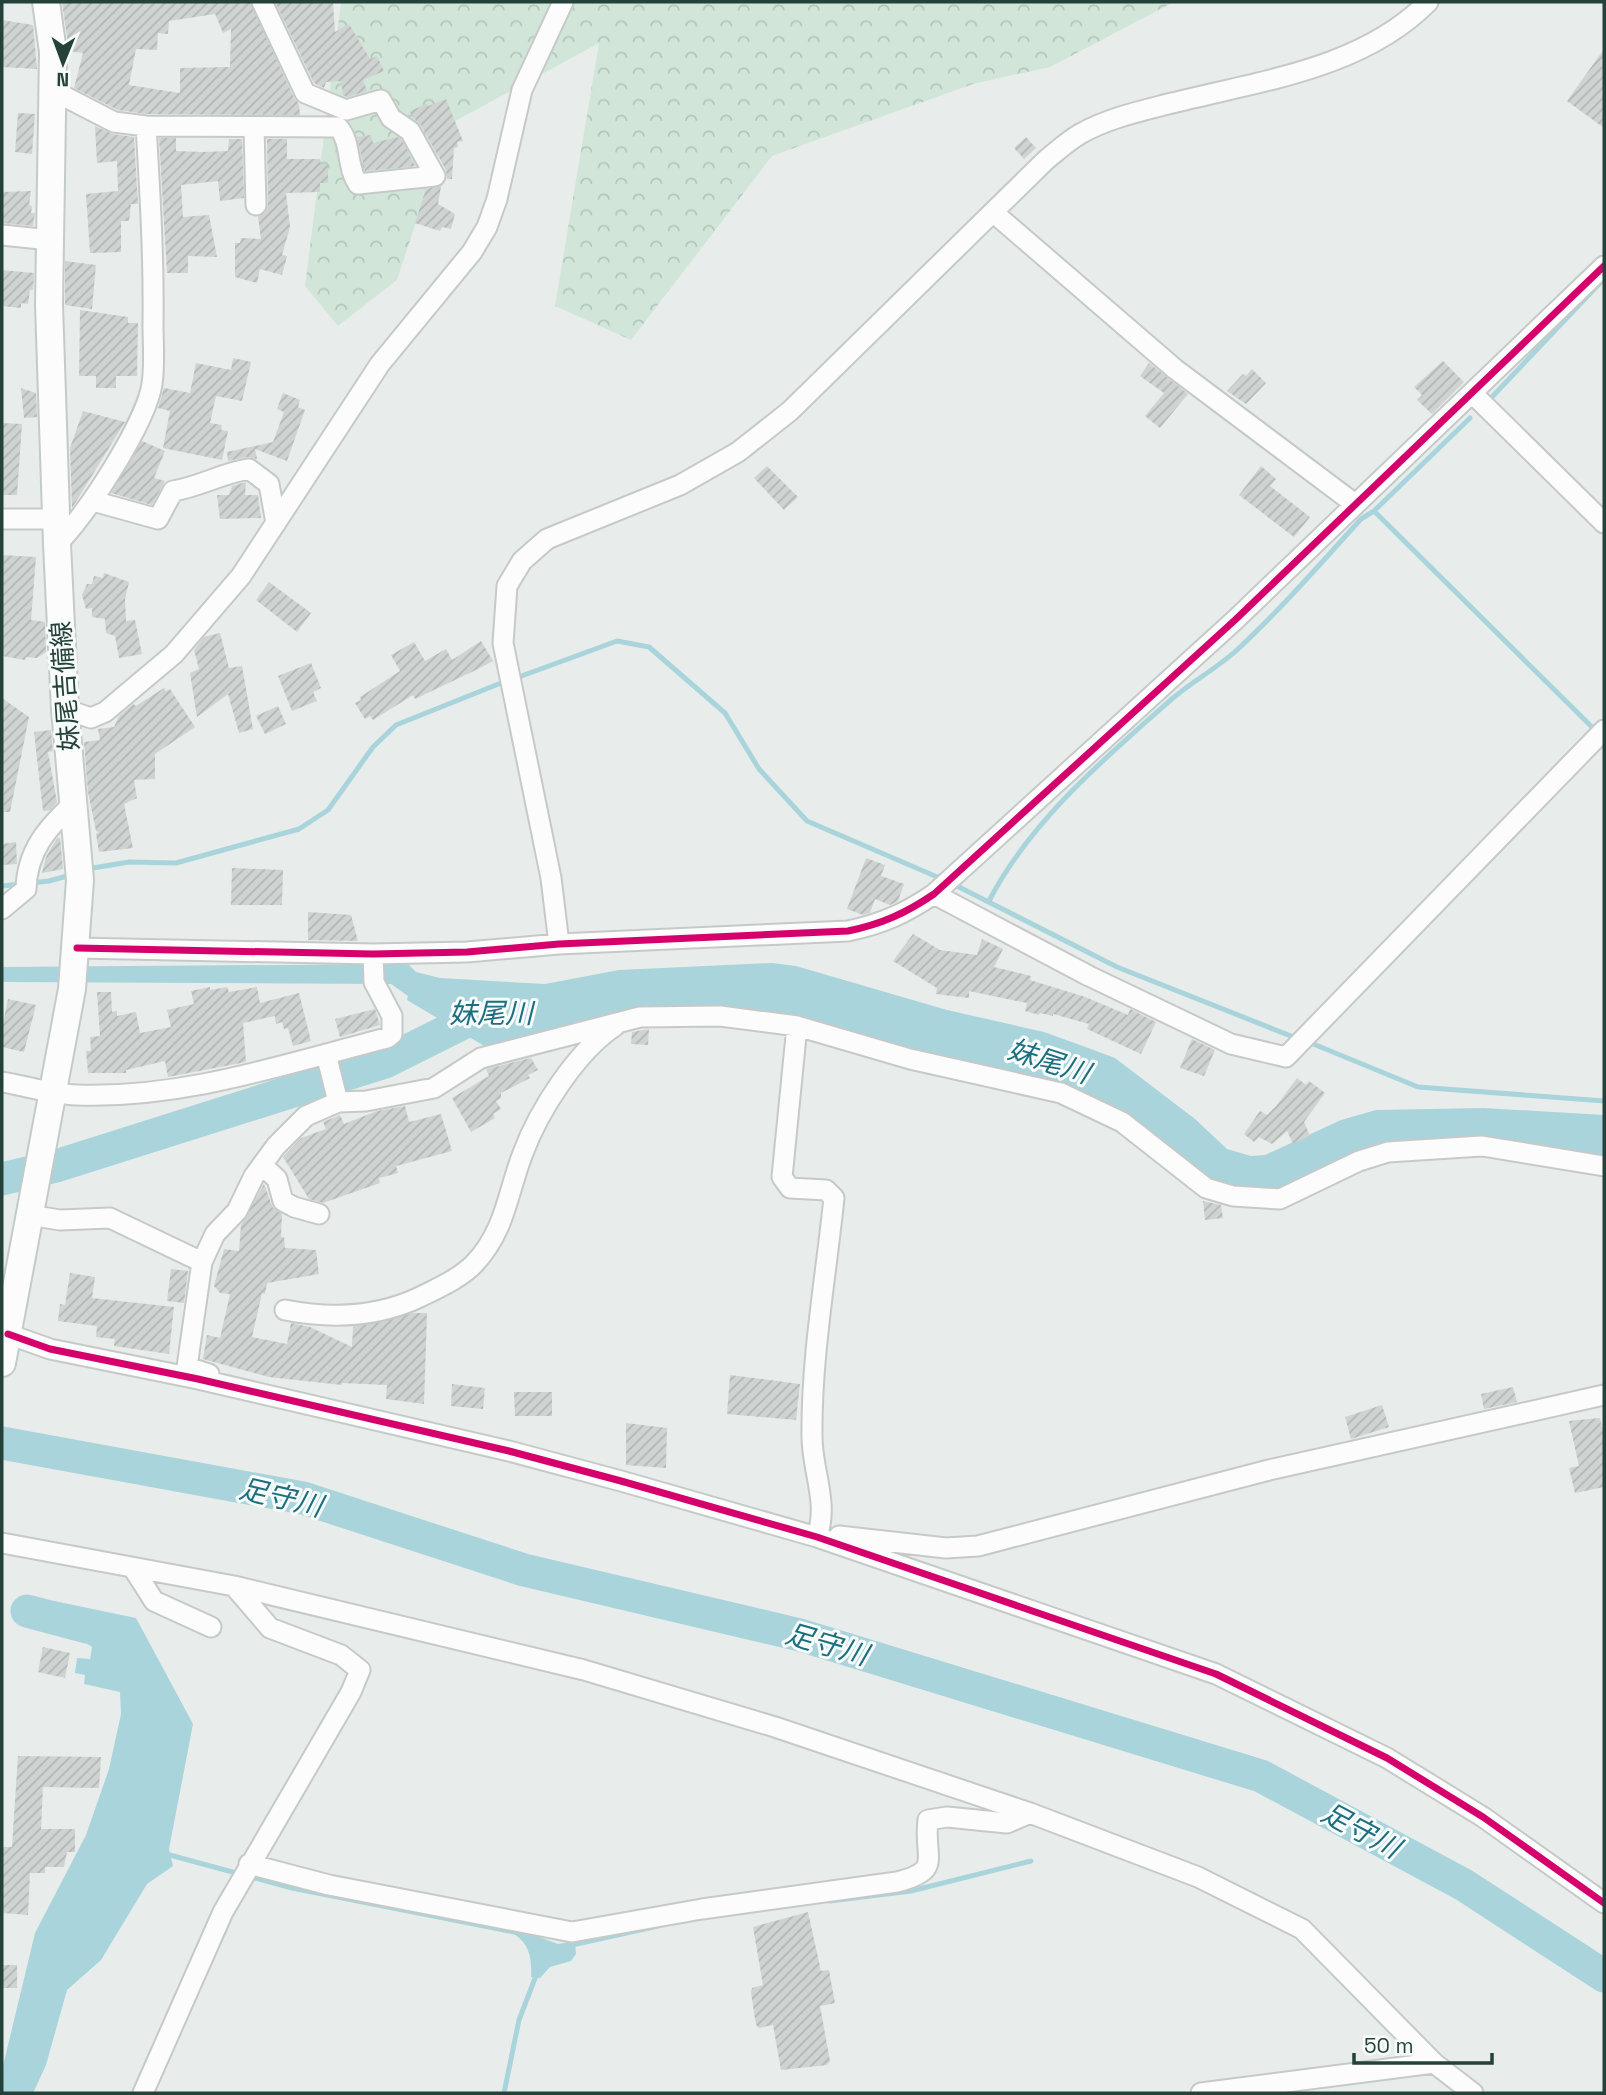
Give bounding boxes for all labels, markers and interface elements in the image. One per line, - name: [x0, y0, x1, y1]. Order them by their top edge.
- north arrow: [28, 28, 98, 98]
- text: N: [56, 67, 69, 92]
- street label: 妹尾吉備線: [44, 620, 86, 752]
- water label: 妹尾川: [449, 995, 536, 1031]
- water label: 妹尾川: [1003, 1031, 1097, 1092]
- water label: 足守川: [236, 1470, 329, 1525]
- water label: 足守川: [782, 1615, 875, 1674]
- water label: 足守川: [1315, 1794, 1409, 1867]
- scale bar: [1354, 2022, 1492, 2066]
- text: 50 m: [1364, 2032, 1414, 2059]

